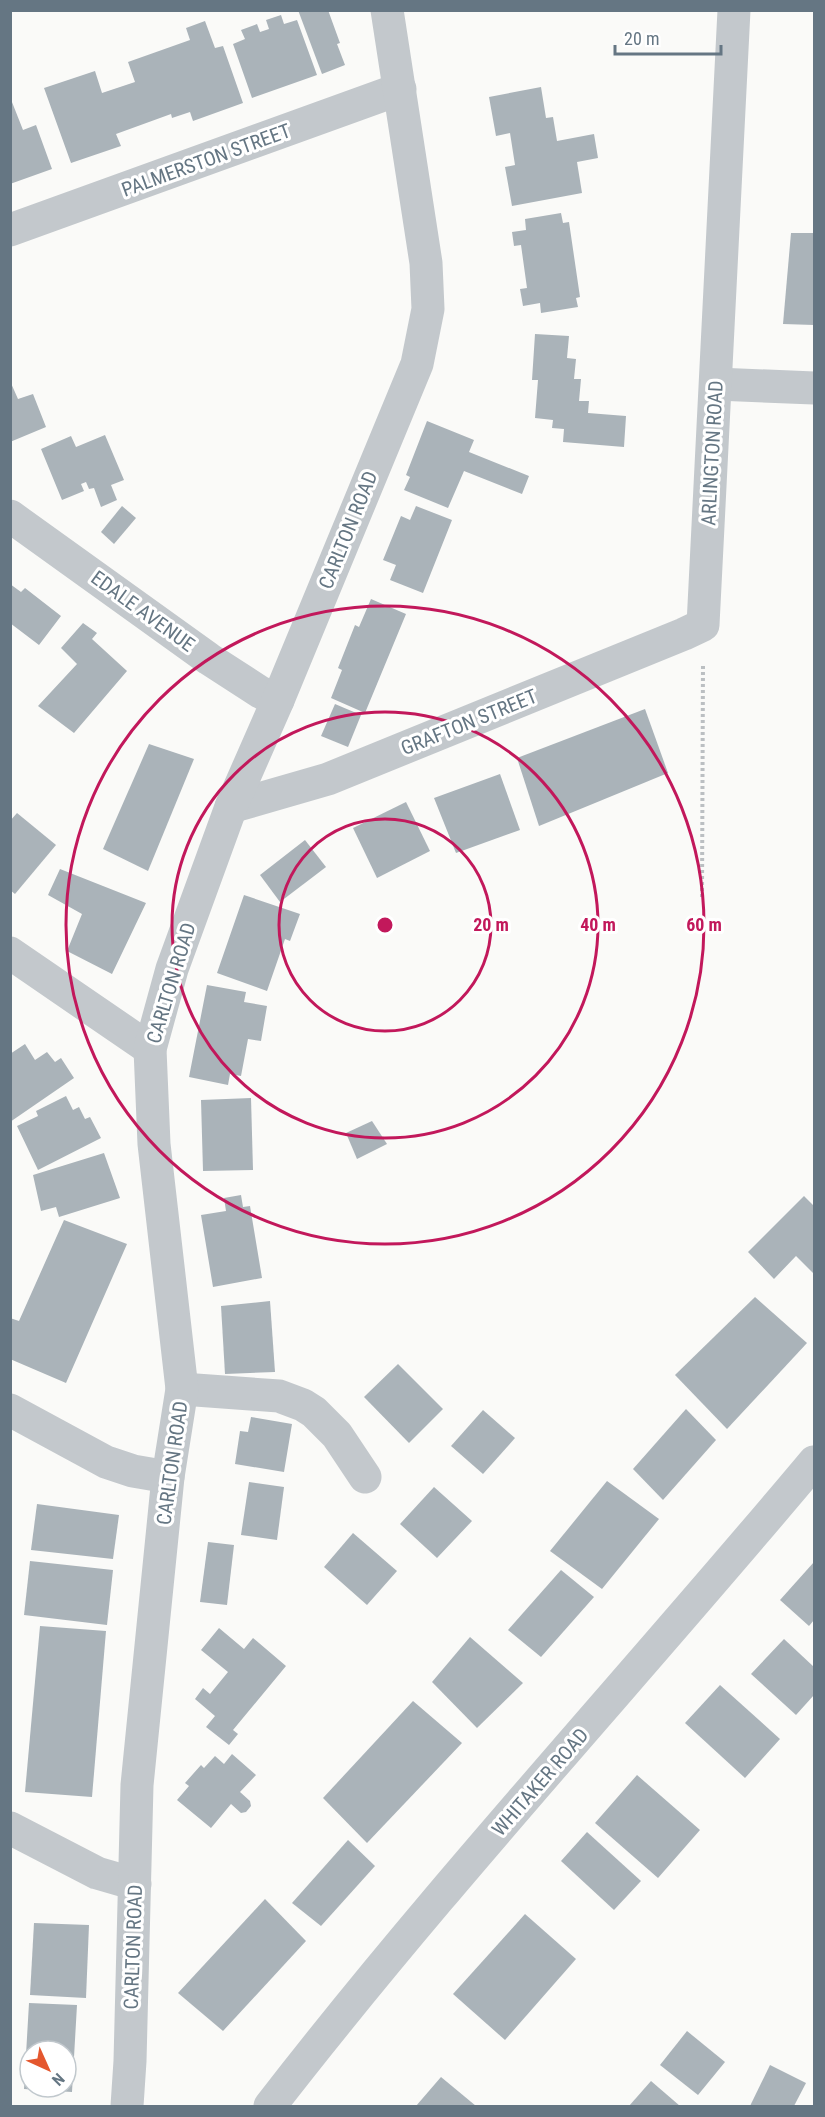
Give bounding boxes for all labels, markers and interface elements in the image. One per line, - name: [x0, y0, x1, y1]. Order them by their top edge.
- scale bar: [615, 18, 722, 56]
- text: 20 m: [624, 28, 659, 49]
- street label: PALMERSTON STREET: [118, 118, 294, 202]
- street label: ARLINGTON ROAD: [696, 380, 728, 526]
- street label: CARLTON ROAD: [313, 468, 383, 592]
- street label: EDALE AVENUE: [87, 565, 199, 657]
- street label: GRAFTON STREET: [397, 684, 541, 760]
- text: 20 m: [473, 914, 509, 935]
- text: 40 m: [580, 914, 616, 935]
- text: 60 m: [686, 914, 722, 935]
- centre of rings: [375, 915, 395, 935]
- street label: CARLTON ROAD: [141, 920, 201, 1046]
- street label: CARLTON ROAD: [151, 1400, 193, 1526]
- street label: WHITAKER ROAD: [487, 1723, 593, 1841]
- street label: CARLTON ROAD: [119, 1884, 147, 2010]
- north arrow: [18, 2039, 78, 2099]
- text: N: [48, 2069, 68, 2089]

